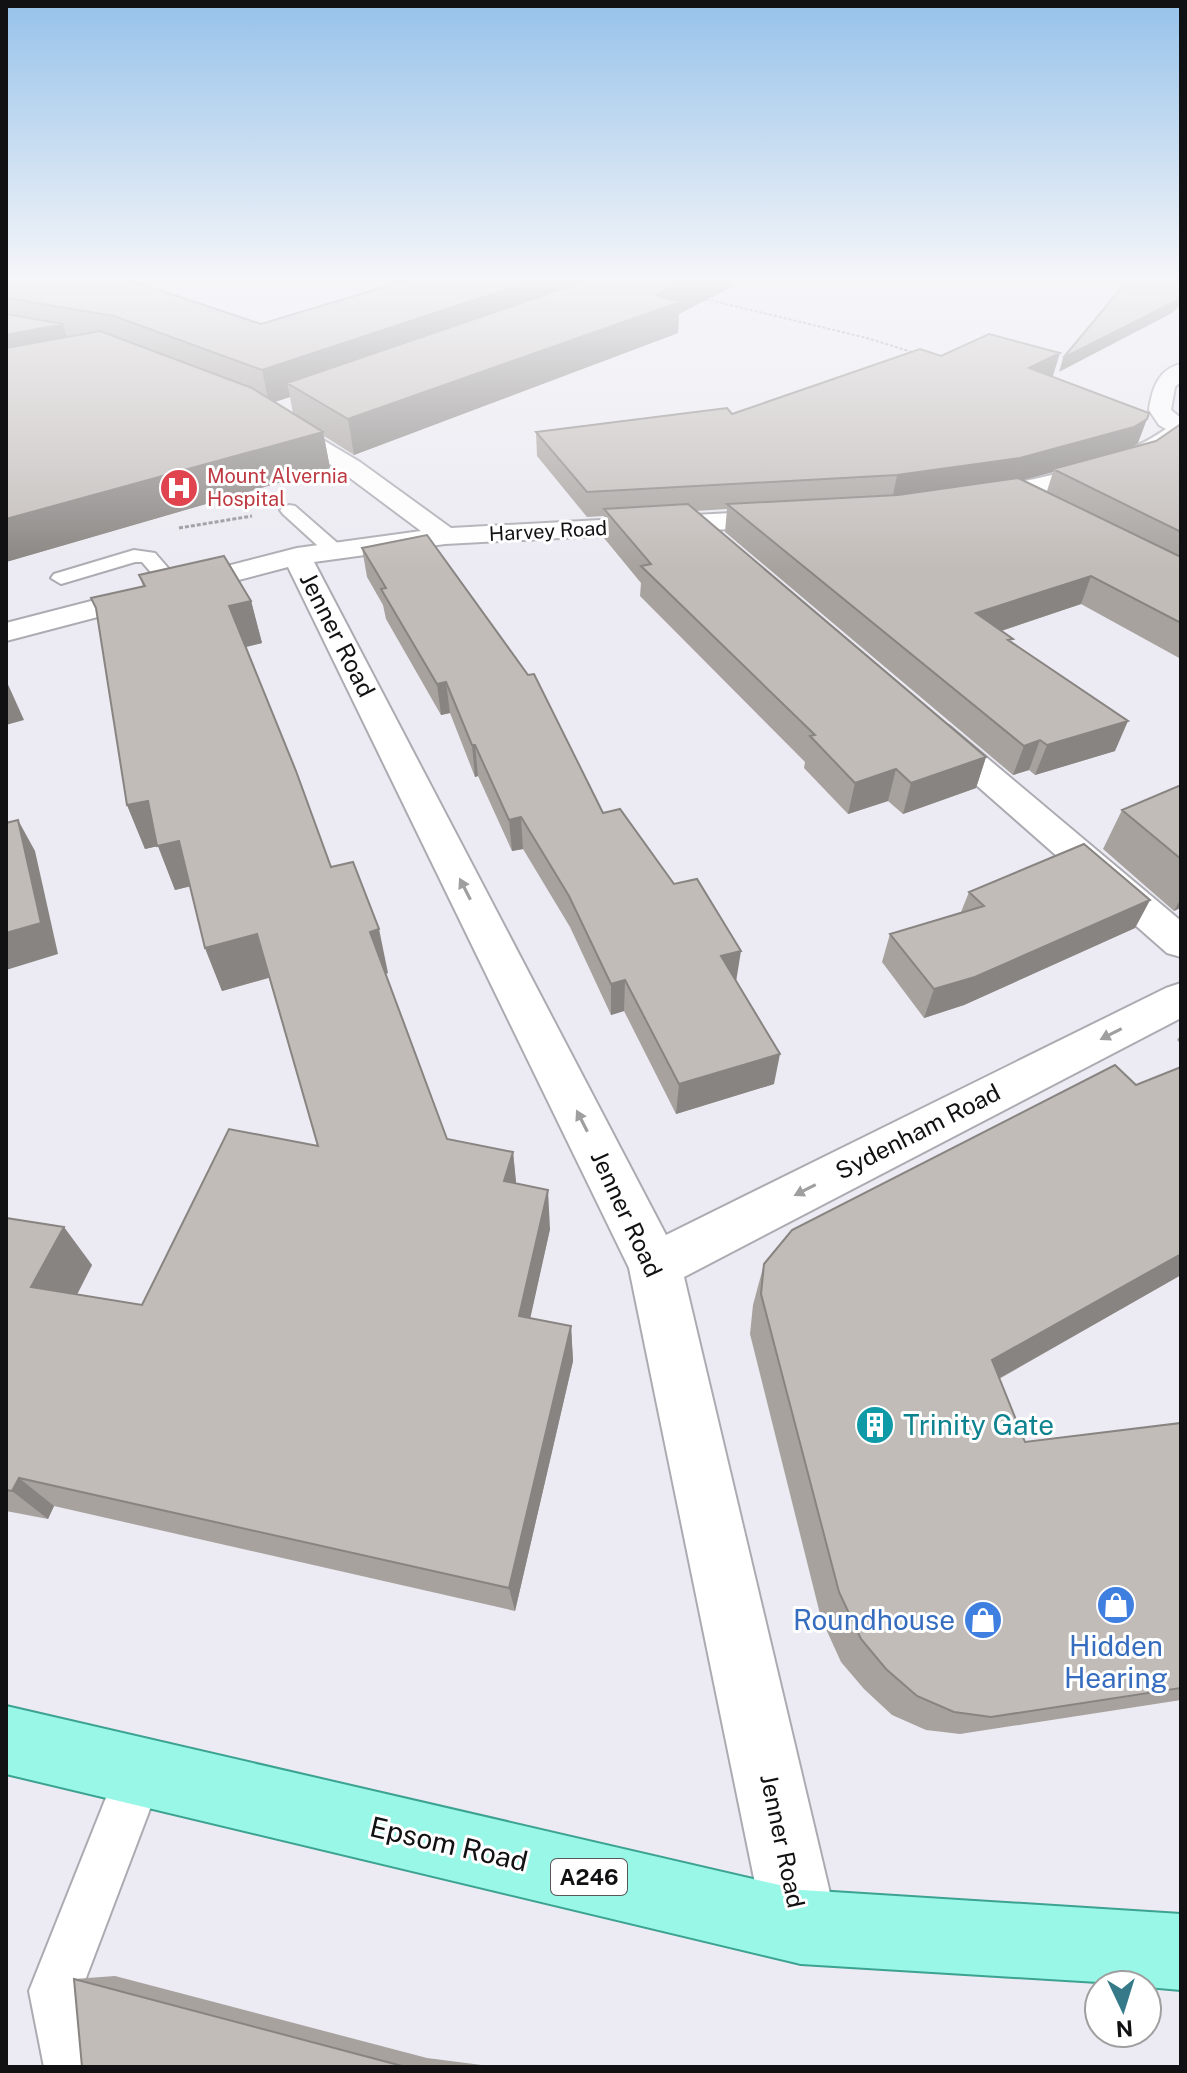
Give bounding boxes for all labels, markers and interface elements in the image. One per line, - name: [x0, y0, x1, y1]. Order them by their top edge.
- place label: Mount Alvernia Hospital: [207, 464, 348, 511]
- hospital icon: Mount Alvernia Hospital: [158, 467, 200, 509]
- street label: Harvey Road: [488, 516, 608, 546]
- street label: Jenner Road: [294, 567, 381, 702]
- one-way arrow: [458, 878, 472, 901]
- one-way arrow: [1100, 1027, 1123, 1041]
- street label: Sydenham Road: [831, 1078, 1005, 1185]
- one-way arrow: [576, 1110, 589, 1133]
- street label: Jenner Road: [585, 1146, 668, 1281]
- one-way arrow: [793, 1183, 816, 1197]
- building icon: Trinity Gate: [854, 1404, 896, 1446]
- place label: Trinity Gate: [903, 1408, 1054, 1441]
- shop icon: Hidden Hearing: [1095, 1584, 1137, 1626]
- shop icon: Roundhouse: [962, 1599, 1004, 1641]
- place label: Roundhouse: [793, 1603, 955, 1636]
- place label: Hidden Hearing: [1064, 1629, 1168, 1694]
- street label: Jenner Road: [755, 1771, 811, 1910]
- street label: Epsom Road: [367, 1809, 531, 1878]
- road number: A246: [551, 1859, 627, 1895]
- north arrow: [1083, 1969, 1163, 2049]
- text: N: [1115, 2015, 1134, 2043]

